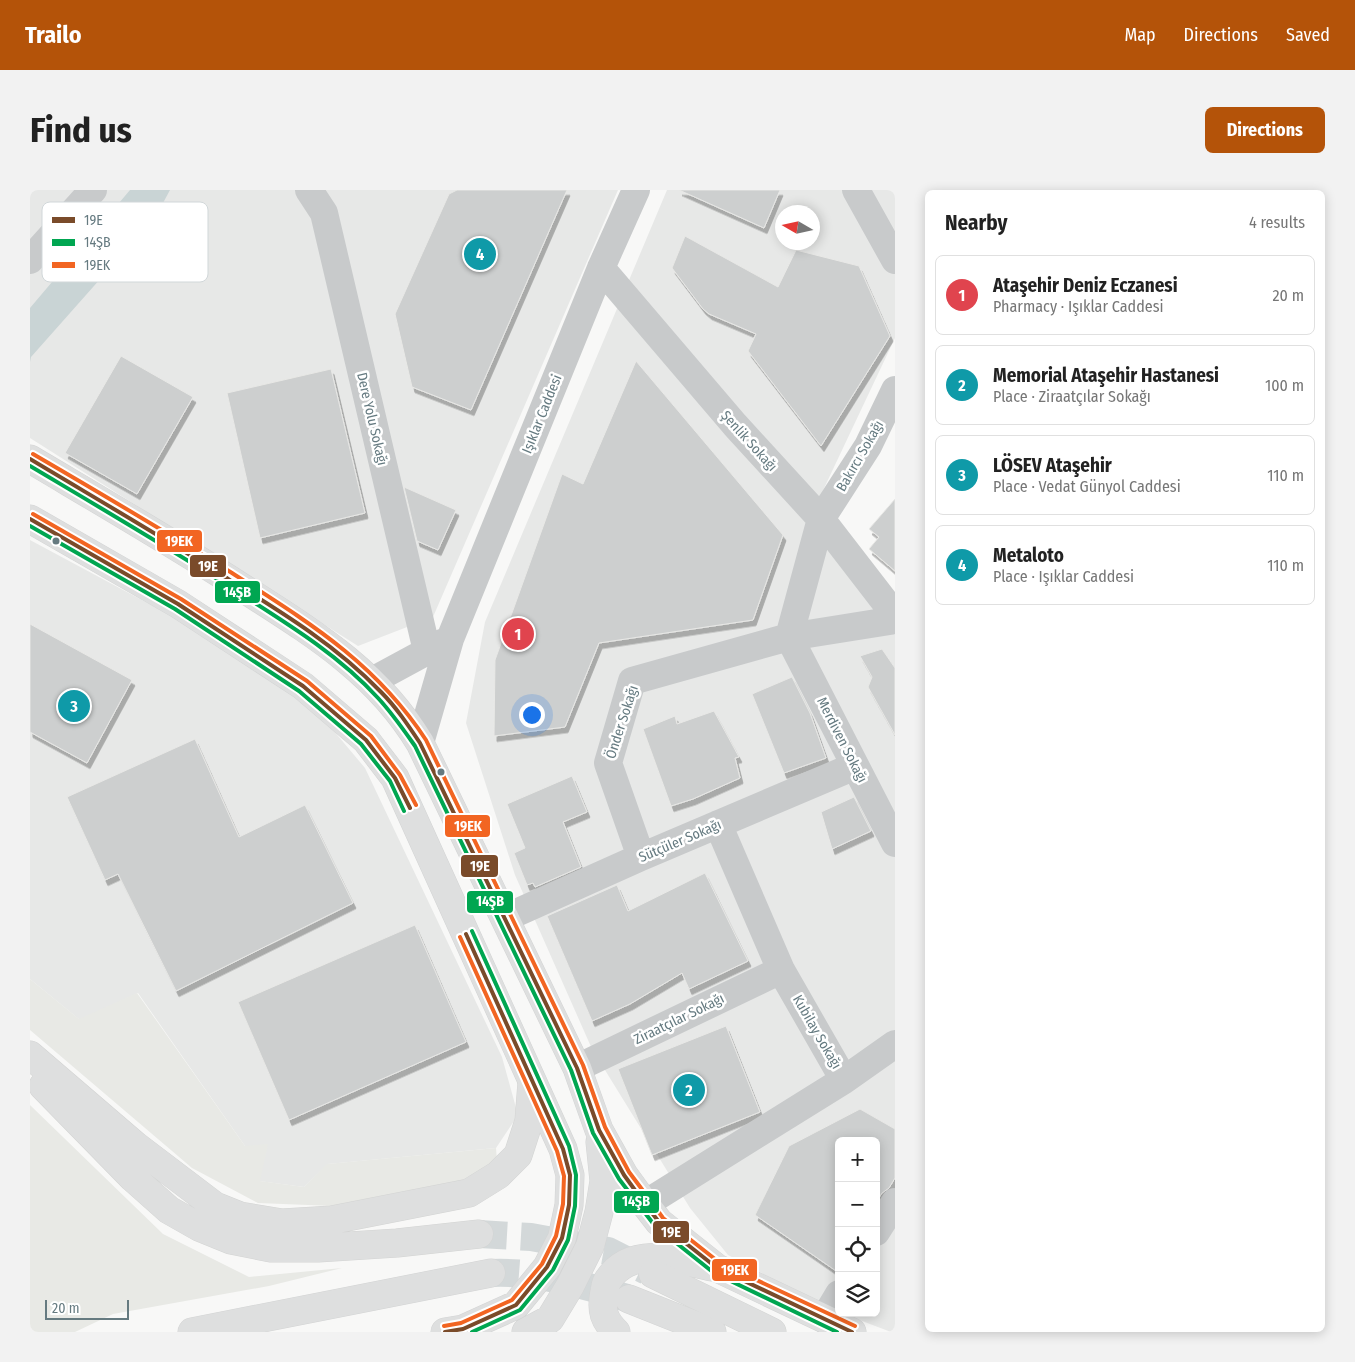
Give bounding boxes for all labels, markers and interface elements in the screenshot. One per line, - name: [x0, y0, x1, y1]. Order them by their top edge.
- text: Trailo: [25, 21, 82, 49]
- text: Map: [1124, 24, 1156, 46]
- text: Directions: [1184, 24, 1258, 46]
- text: Saved: [1286, 24, 1330, 46]
- button: Directions: [1205, 107, 1325, 153]
- text: Find us: [30, 109, 132, 151]
- legend: [42, 202, 208, 282]
- north arrow: [775, 205, 820, 250]
- text: Nearby: [945, 210, 1007, 236]
- text: 19E: [84, 212, 103, 229]
- text: 4 results: [1249, 213, 1305, 232]
- text: 14ŞB: [84, 234, 111, 251]
- pin: 4: [464, 235, 496, 273]
- text: 19EK: [84, 257, 111, 274]
- text: Ataşehir Deniz Eczanesi: [993, 274, 1178, 297]
- text: 1: [959, 286, 965, 305]
- text: 20 m: [1273, 286, 1304, 305]
- text: Pharmacy · Işıklar Caddesi: [993, 297, 1164, 316]
- text: Memorial Ataşehir Hastanesi: [993, 364, 1219, 387]
- street label: Dere Yolu Sokağı: [353, 371, 391, 467]
- street label: Işıklar Caddesi: [518, 372, 566, 456]
- text: 2: [958, 376, 966, 395]
- text: 100 m: [1265, 376, 1304, 395]
- text: Place · Ziraatçılar Sokağı: [993, 387, 1151, 406]
- street label: Şenlik Sokağı: [717, 407, 781, 475]
- street label: Bakırcı Sokağı: [833, 417, 887, 495]
- text: LÖSEV Ataşehir: [993, 454, 1112, 477]
- text: 3: [958, 466, 966, 485]
- text: 110 m: [1267, 466, 1304, 485]
- text: Place · Vedat Günyol Caddesi: [993, 477, 1181, 496]
- line badge: 19EK: [156, 529, 203, 553]
- text: 19EK: [165, 533, 194, 550]
- unlabelled marker: [51, 536, 61, 546]
- text: Metaloto: [993, 544, 1064, 567]
- line badge: 19E: [189, 554, 227, 578]
- text: 4: [958, 556, 966, 575]
- text: 110 m: [1267, 556, 1304, 575]
- text: 19E: [198, 558, 218, 575]
- text: Place · Işıklar Caddesi: [993, 567, 1134, 586]
- line badge: 14ŞB: [214, 580, 261, 604]
- text: 14ŞB: [223, 584, 251, 602]
- pin: 1: [502, 615, 534, 653]
- street label: Önder Sokağı: [601, 683, 642, 761]
- pin: 3: [58, 687, 90, 725]
- street label: Merdiven Sokağı: [813, 694, 871, 786]
- your location: [519, 702, 545, 728]
- unlabelled marker: [436, 767, 446, 777]
- line badge: 19EK: [444, 814, 491, 838]
- street label: Sütçüler Sokağı: [636, 816, 724, 866]
- text: 19EK: [454, 818, 483, 835]
- line badge: 19E: [460, 854, 499, 878]
- text: 19E: [470, 858, 490, 875]
- line badge: 14ŞB: [466, 890, 514, 914]
- text: 14ŞB: [476, 893, 504, 911]
- street label: Ziraatçılar Sokağı: [631, 990, 727, 1048]
- street label: Kubilay Sokağı: [789, 992, 845, 1072]
- pin: 2: [673, 1071, 705, 1109]
- map controls: [835, 1137, 880, 1317]
- button: +: [835, 1137, 880, 1182]
- button: −: [835, 1182, 880, 1227]
- line badge: 14ŞB: [613, 1190, 660, 1214]
- text: 14ŞB: [622, 1193, 650, 1211]
- line badge: 19E: [652, 1220, 690, 1244]
- text: 19E: [661, 1224, 681, 1241]
- button: locate: [835, 1227, 880, 1272]
- line badge: 19EK: [711, 1258, 758, 1282]
- text: 19EK: [721, 1262, 750, 1279]
- button: layers: [835, 1272, 880, 1317]
- scale bar: [45, 1297, 129, 1320]
- text: 20 m: [52, 1300, 80, 1317]

